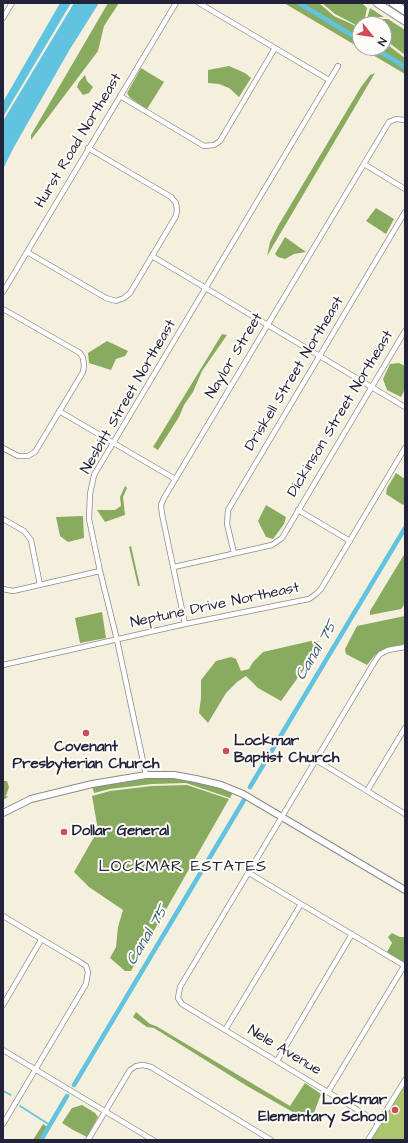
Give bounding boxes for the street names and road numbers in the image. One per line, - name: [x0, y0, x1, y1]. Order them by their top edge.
- street label: Hurst Road Northeast: [32, 70, 126, 212]
- street label: Driskell Street Northeast: [242, 293, 348, 455]
- street label: Naylor Street: [202, 310, 268, 402]
- street label: Nesbitt Street Northeast: [77, 317, 181, 477]
- street label: Dickinson Street Northeast: [284, 327, 398, 501]
- street label: Neptune Drive Northeast: [129, 579, 301, 633]
- street label: Nele Avenue: [244, 1022, 324, 1080]

